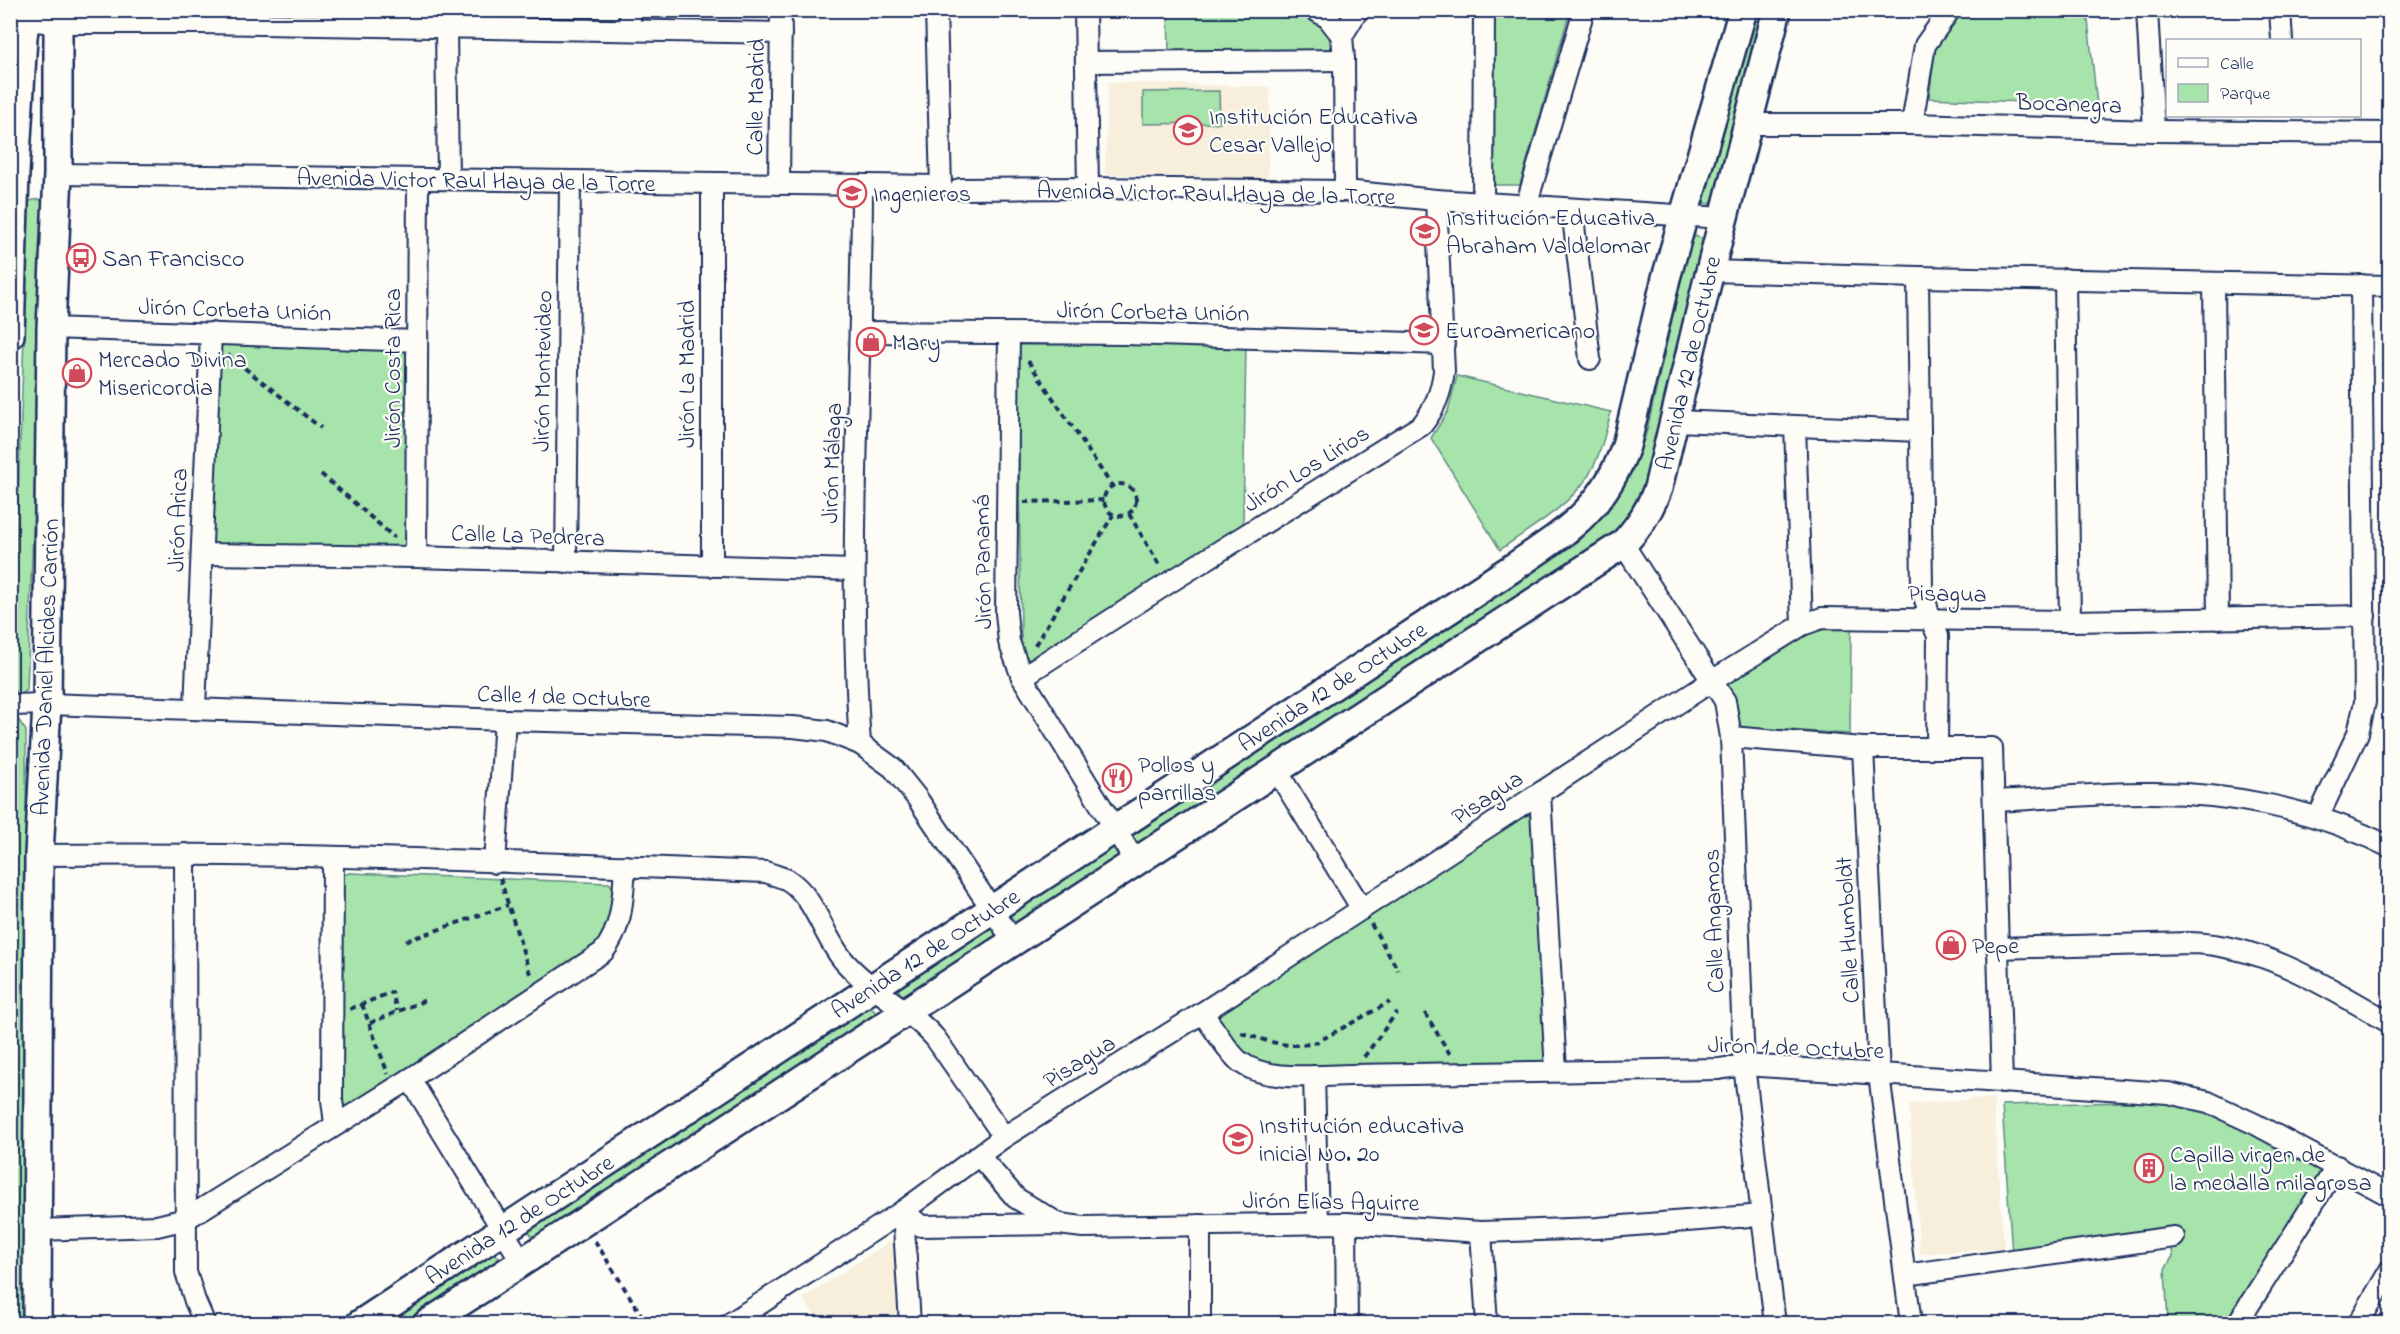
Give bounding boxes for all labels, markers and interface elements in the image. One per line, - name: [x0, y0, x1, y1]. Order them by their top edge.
- street label: Calle Madrid: [739, 38, 776, 156]
- legend: [2166, 39, 2361, 117]
- text: Calle: [2220, 52, 2255, 78]
- text: Parque: [2220, 82, 2271, 108]
- street label: Bocanegra: [2014, 86, 2123, 125]
- place label: Institución Educativa Cesar Vallejo: [1209, 101, 1418, 164]
- school or university icon: Institución Educativa Cesar Vallejo: [1172, 114, 1204, 146]
- street label: Avenida Victor Raul Haya de la Torre: [296, 162, 656, 204]
- street label: Avenida Victor Raul Haya de la Torre: [1036, 175, 1396, 217]
- school or university icon: Ingenieros: [836, 177, 868, 209]
- place label: Ingenieros: [873, 178, 971, 213]
- place label: Institución Educativa Abraham Valdelomar: [1446, 202, 1655, 265]
- school or university icon: Institución Educativa Abraham Valdelomar: [1409, 215, 1441, 247]
- bus stop icon: San Francisco: [65, 242, 97, 274]
- place label: San Francisco: [102, 243, 244, 278]
- street label: Avenida 12 de Octubre: [1649, 253, 1732, 474]
- street label: Jirón Costa Rica: [377, 288, 412, 448]
- street label: Jirón Montevideo: [526, 290, 563, 452]
- street label: Jirón Corbeta Unión: [138, 291, 332, 332]
- street label: Jirón Corbeta Unión: [1056, 294, 1250, 333]
- street label: Jirón La Madrid: [671, 300, 706, 448]
- school or university icon: Euroamericano: [1408, 314, 1440, 346]
- place label: Euroamericano: [1445, 315, 1595, 350]
- shop icon: Mary: [855, 326, 887, 358]
- place label: Mary: [892, 327, 940, 363]
- place label: Mercado Divina Misericordia: [98, 344, 247, 407]
- shop icon: Mercado Divina Misericordia: [61, 357, 93, 389]
- street label: Jirón Málaga: [814, 402, 853, 524]
- street label: Jirón Los Lirios: [1237, 417, 1377, 523]
- street label: Jirón Arica: [160, 468, 199, 573]
- street label: Jirón Panamá: [966, 494, 1003, 630]
- street label: Calle La Pedrera: [450, 517, 606, 558]
- street label: Avenida Daniel Alcides Carrión: [25, 518, 70, 816]
- street label: Pisagua: [1907, 577, 1987, 614]
- street label: Avenida 12 de Octubre: [1232, 614, 1435, 762]
- street label: Calle 1 de Octubre: [476, 678, 652, 719]
- place label: Pollos y parrillas: [1138, 749, 1216, 812]
- restaurant icon: Pollos y parrillas: [1101, 762, 1133, 794]
- street label: Pisagua: [1446, 763, 1531, 835]
- street label: Calle Angamos: [1695, 848, 1736, 994]
- street label: Calle Humboldt: [1828, 855, 1871, 1004]
- street label: Avenida 12 de Octubre: [825, 881, 1028, 1029]
- shop icon: Pepe: [1935, 929, 1967, 961]
- place label: Pepe: [1972, 930, 2019, 965]
- street label: Pisagua: [1037, 1027, 1123, 1099]
- street label: Jirón 1 de Octubre: [1707, 1029, 1885, 1070]
- place label: Institución educativa inicial No. 20: [1259, 1110, 1464, 1173]
- school or university icon: Institución educativa inicial No. 20: [1222, 1123, 1254, 1155]
- place label: Capilla virgen de la medalla milagrosa: [2170, 1139, 2372, 1202]
- street label: Avenida 12 de Octubre: [419, 1147, 622, 1295]
- building icon: Capilla virgen de la medalla milagrosa: [2133, 1152, 2165, 1184]
- street label: Jirón Elías Aguirre: [1242, 1184, 1420, 1223]

